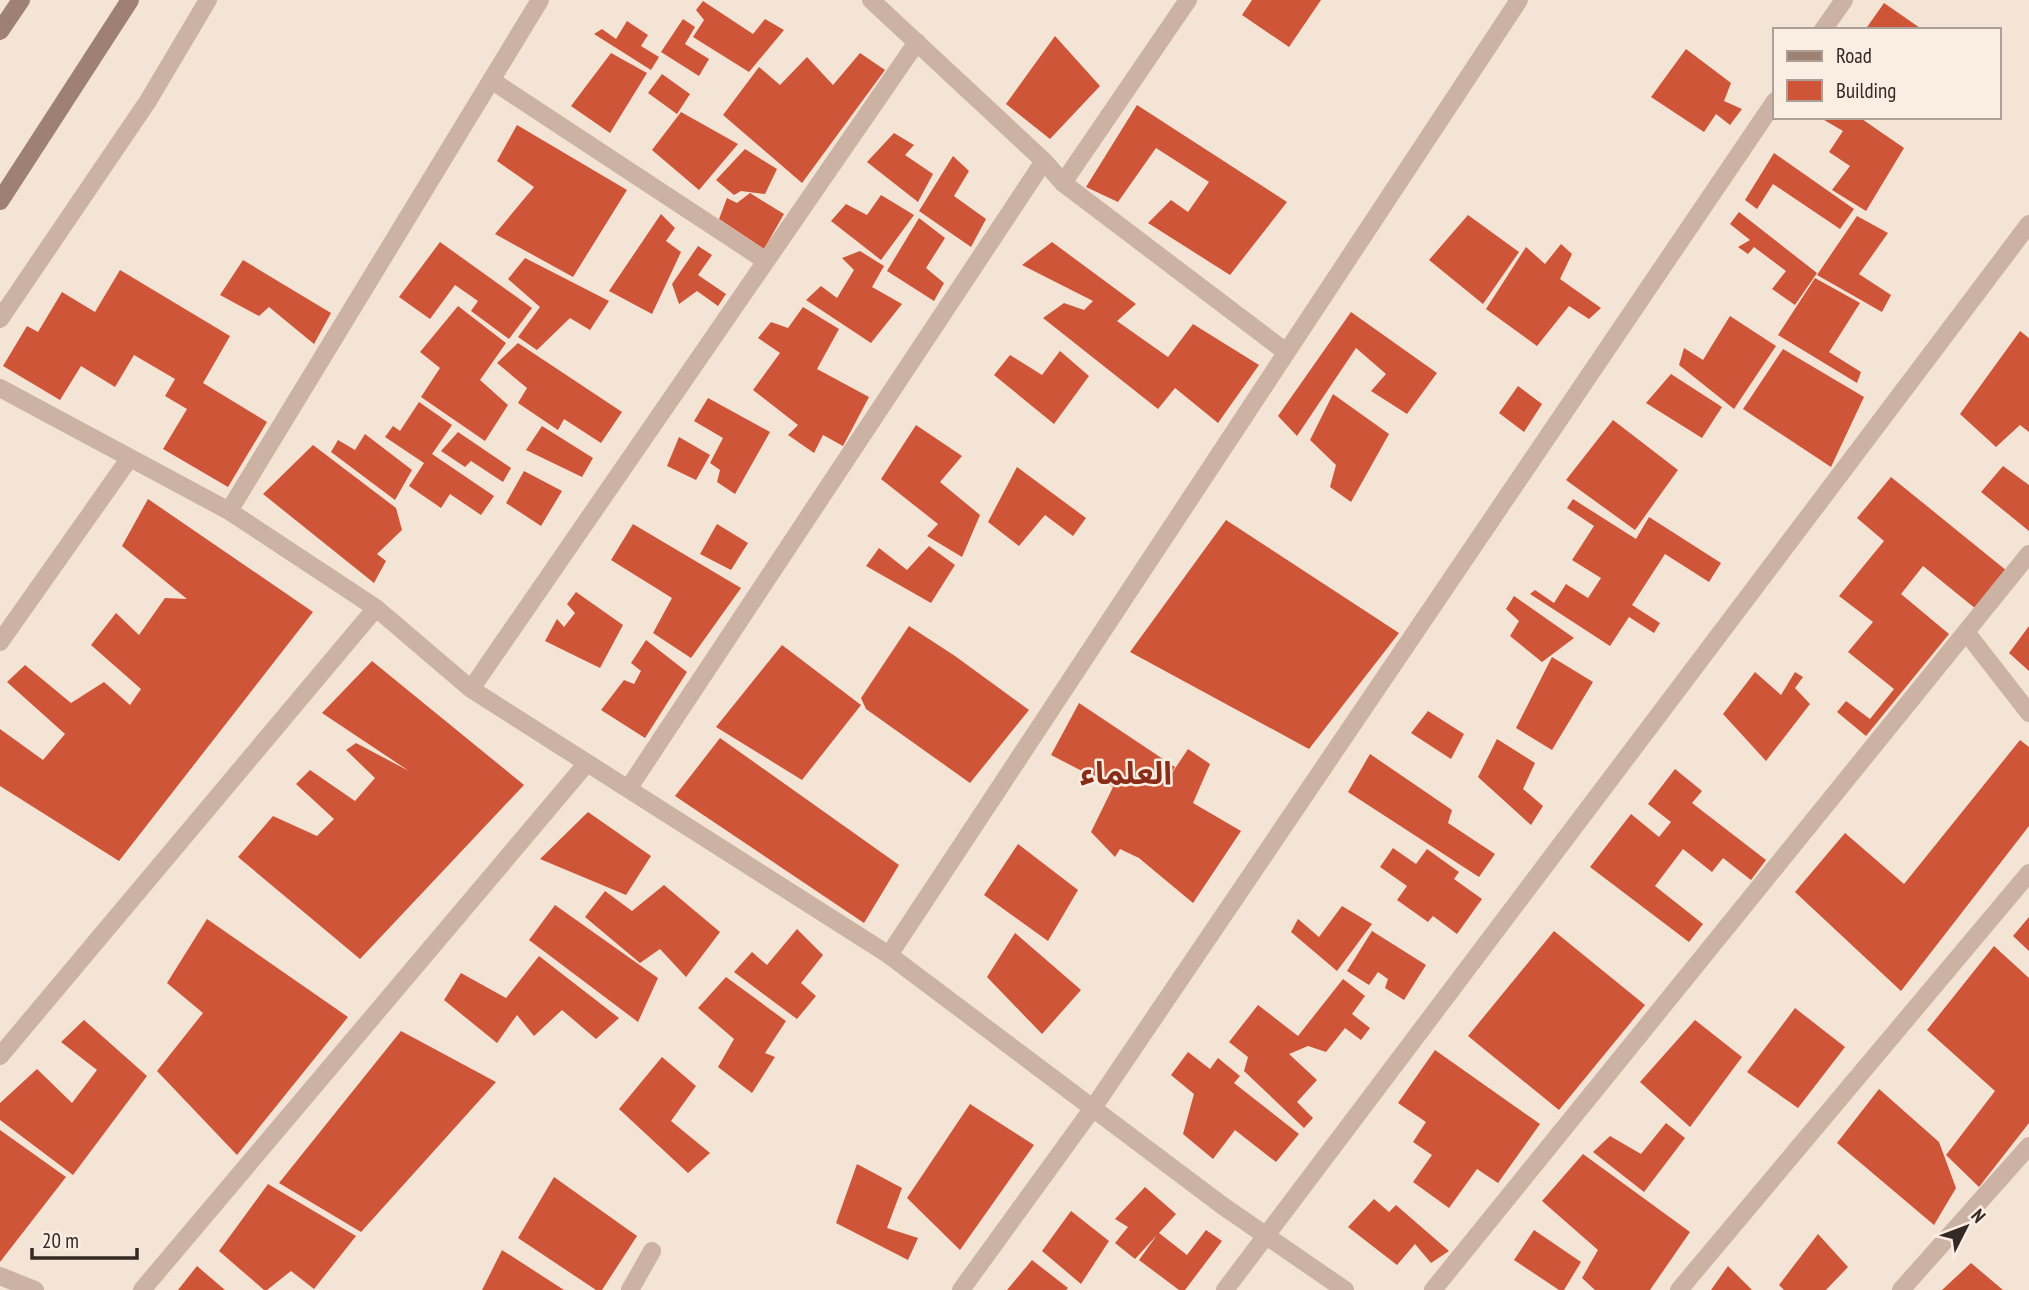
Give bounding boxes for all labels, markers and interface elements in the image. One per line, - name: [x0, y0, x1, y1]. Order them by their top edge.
- legend: [1773, 28, 2001, 119]
- text: Road: [1836, 42, 1872, 69]
- text: Building: [1836, 77, 1896, 104]
- district label: العلماء: [1080, 751, 1172, 793]
- north arrow: [1931, 1192, 2001, 1262]
- text: N: [1966, 1204, 1991, 1227]
- scale bar: [32, 1216, 136, 1260]
- text: 20 m: [42, 1227, 79, 1254]

